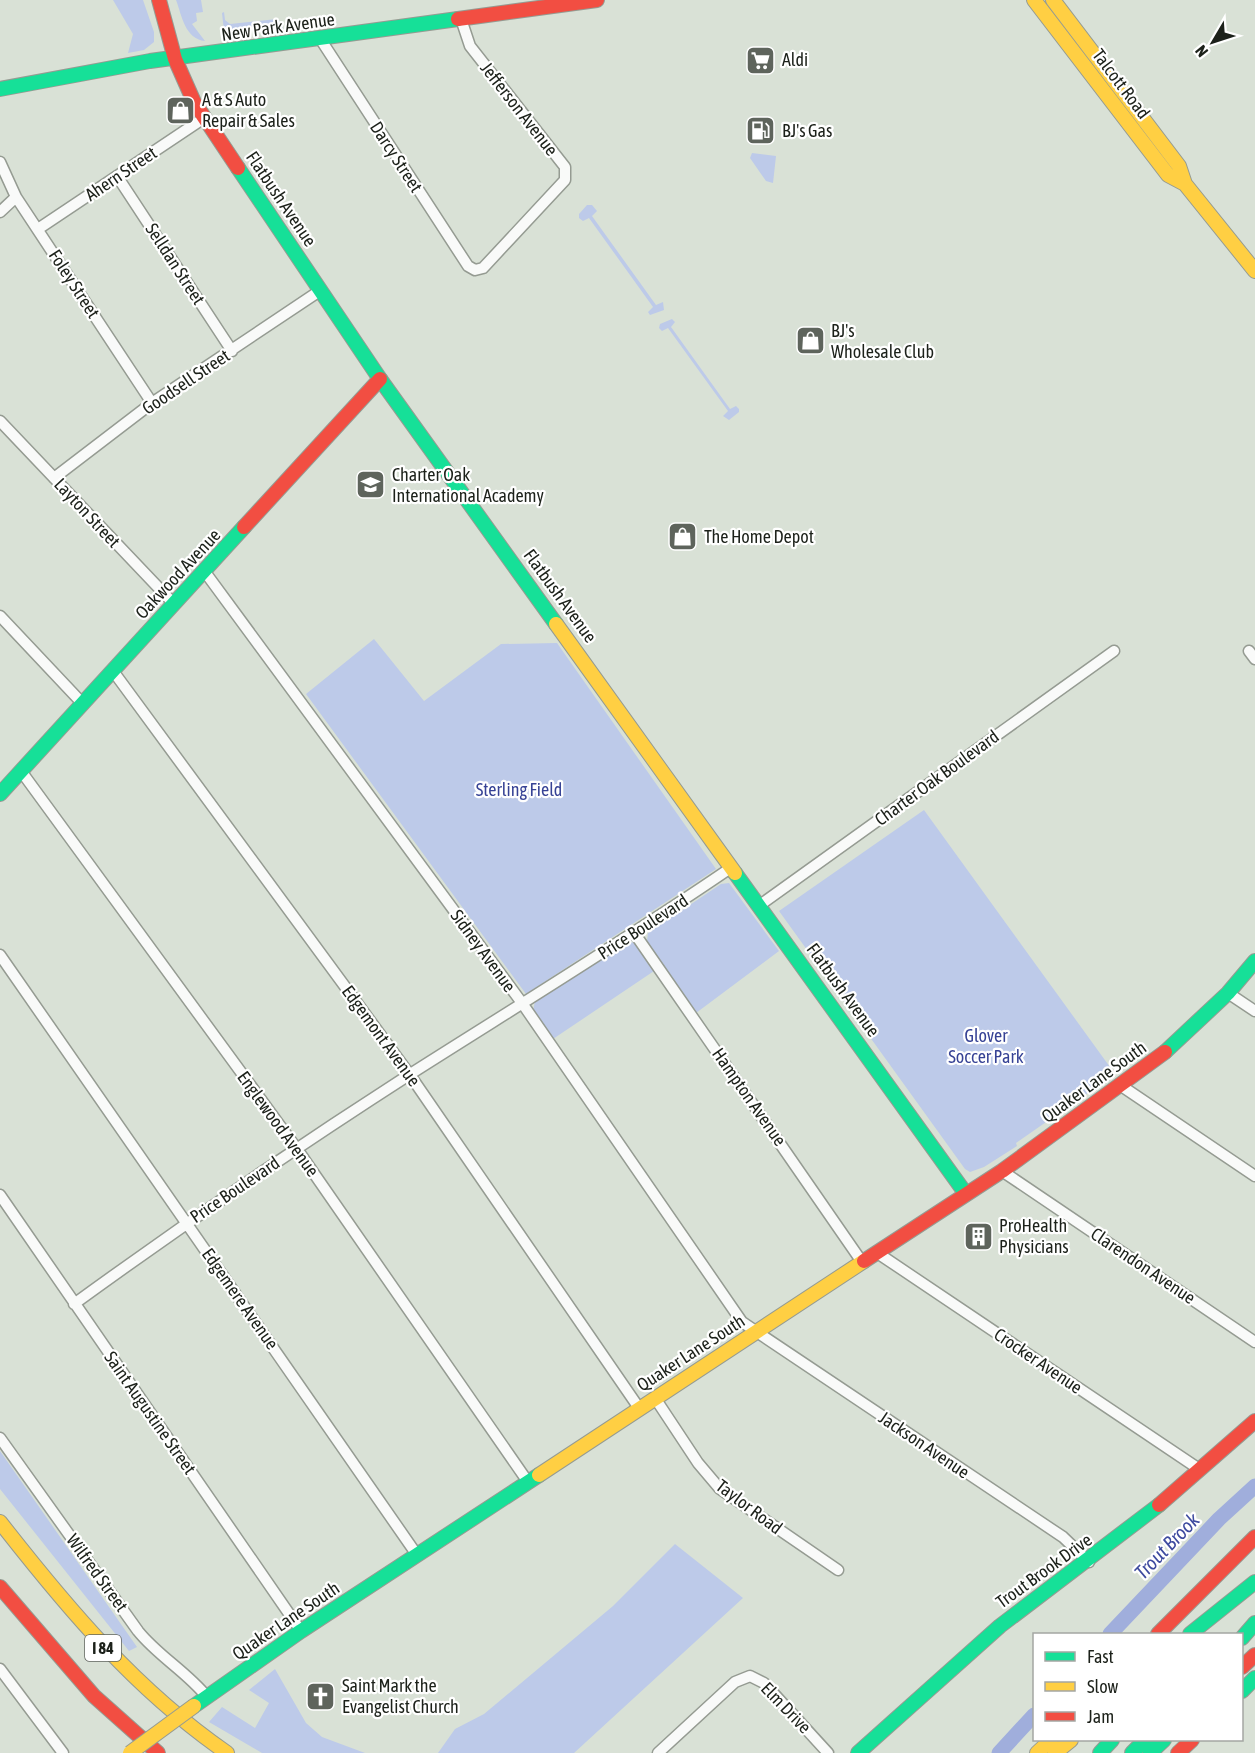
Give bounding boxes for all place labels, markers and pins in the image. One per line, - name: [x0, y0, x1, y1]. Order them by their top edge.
- supermarket icon: Aldi: [745, 44, 777, 76]
- place label: Aldi: [782, 49, 808, 70]
- place label: A & S Auto Repair & Sales: [202, 89, 295, 131]
- shop icon: A & S Auto Repair & Sales: [165, 94, 197, 126]
- fuel station icon: BJ's Gas: [745, 115, 777, 147]
- place label: BJ's Gas: [782, 120, 832, 141]
- place label: BJ's Wholesale Club: [831, 320, 934, 362]
- shop icon: BJ's Wholesale Club: [794, 325, 826, 357]
- place label: Charter Oak International Academy: [392, 464, 544, 506]
- school or university icon: Charter Oak International Academy: [355, 469, 387, 501]
- shop icon: The Home Depot: [667, 521, 699, 553]
- place label: The Home Depot: [704, 526, 814, 547]
- place label: ProHealth Physicians: [999, 1215, 1069, 1257]
- building icon: ProHealth Physicians: [962, 1220, 994, 1252]
- place label: Saint Mark the Evangelist Church: [342, 1675, 459, 1717]
- church icon: Saint Mark the Evangelist Church: [305, 1680, 337, 1712]

